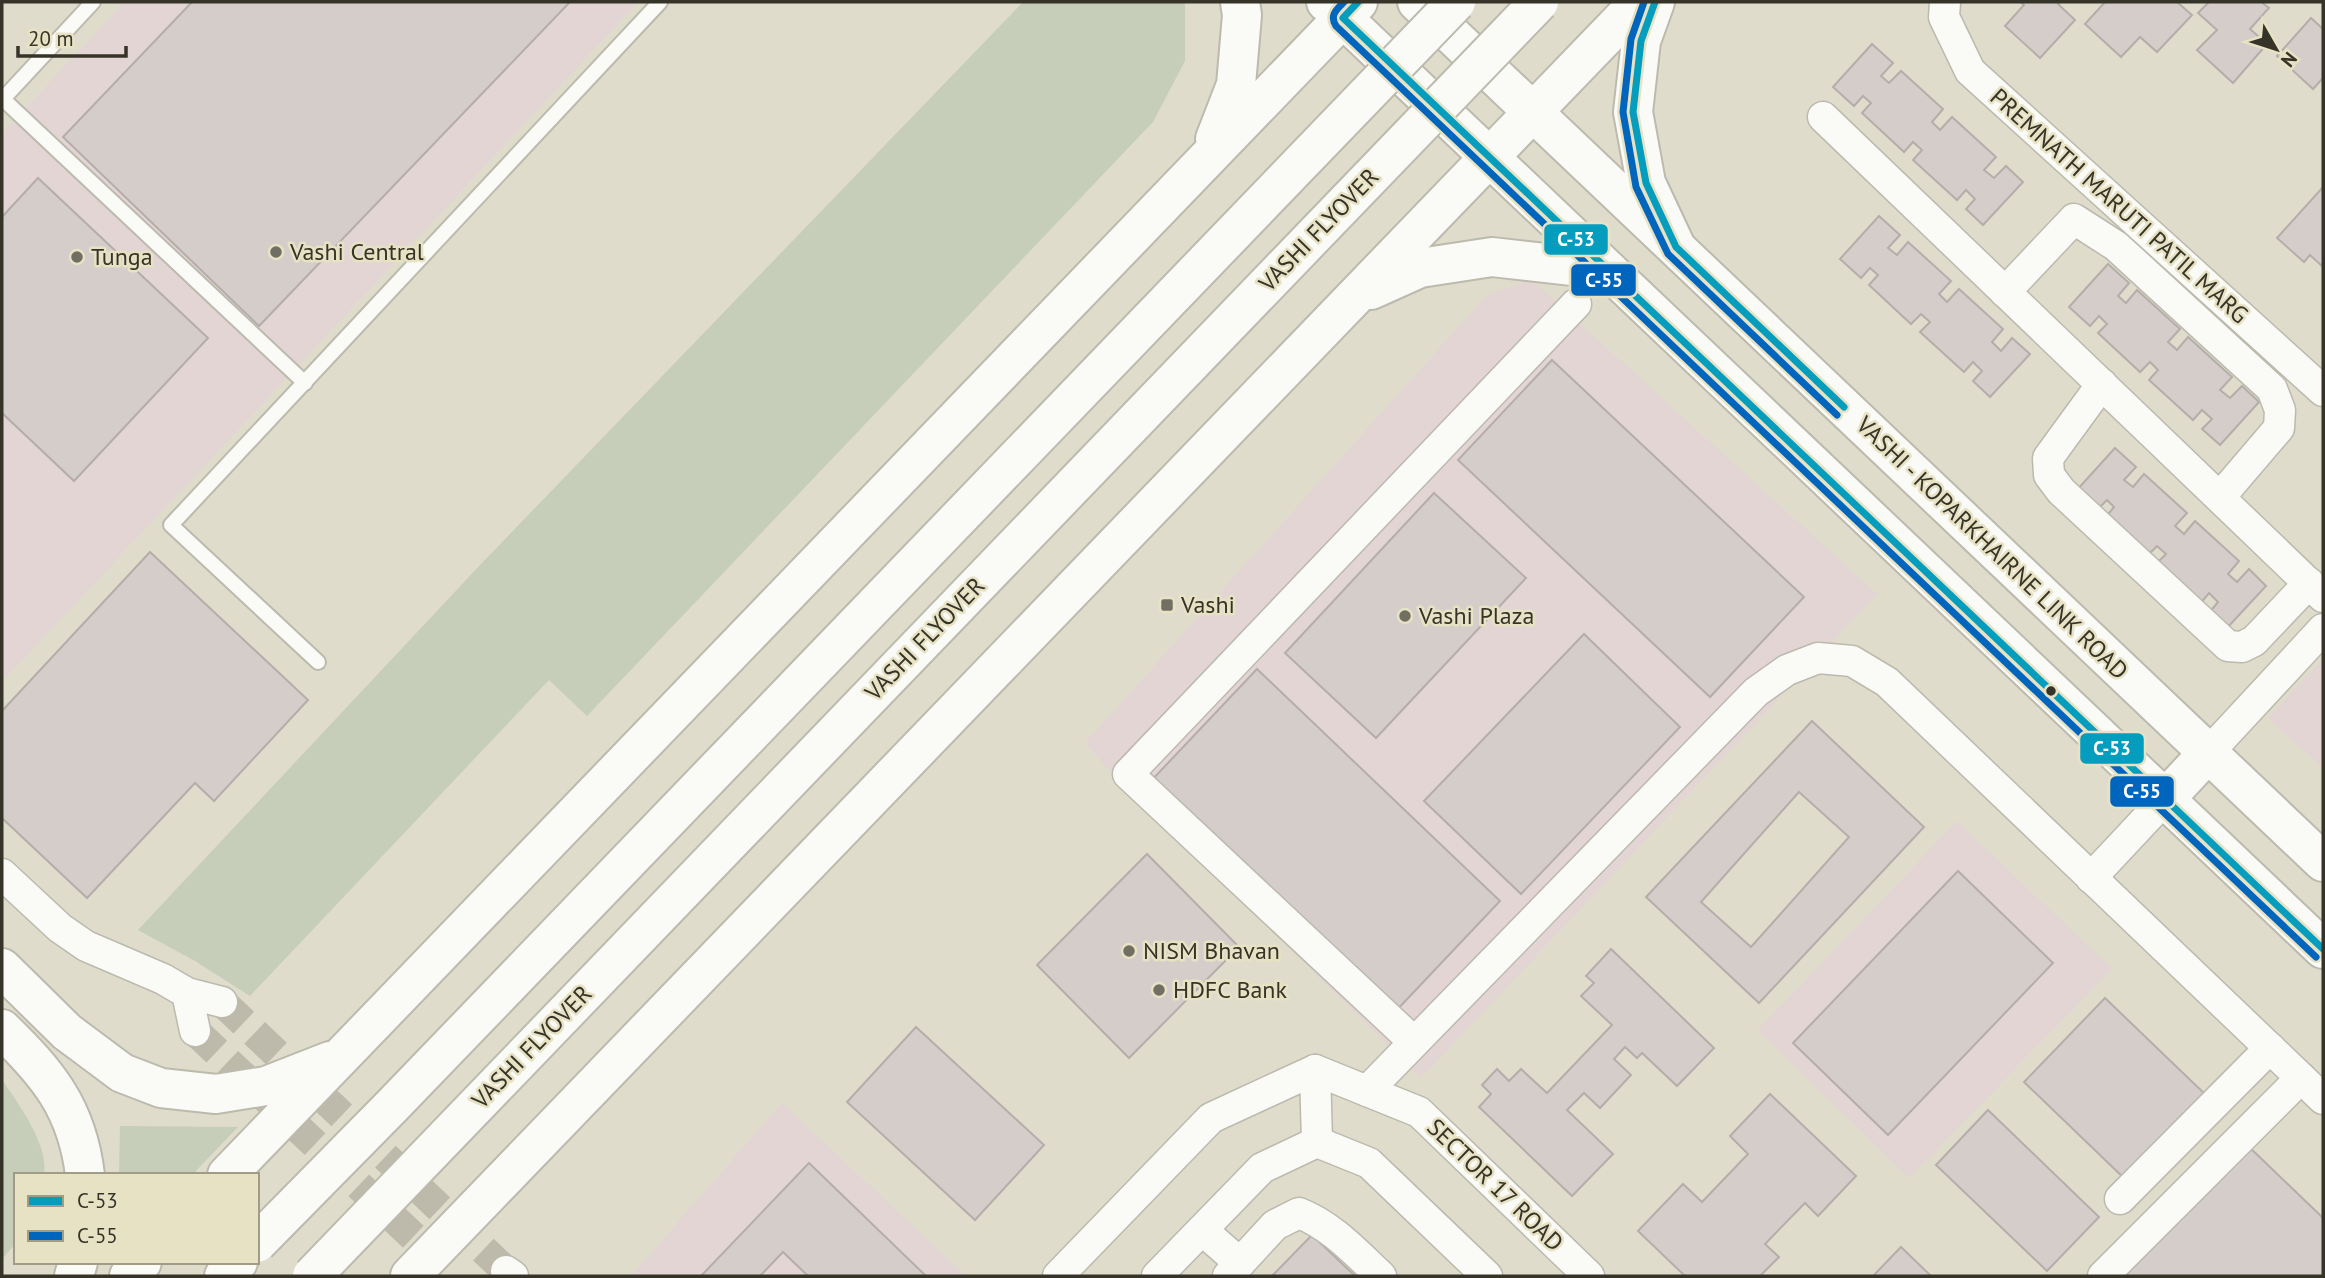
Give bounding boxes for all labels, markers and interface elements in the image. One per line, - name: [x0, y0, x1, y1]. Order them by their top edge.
- scale bar: [18, 14, 126, 58]
- north arrow: [2241, 14, 2311, 84]
- text: 20 m: [28, 25, 74, 52]
- text: N: [2276, 47, 2302, 72]
- street label: PREMNATH MARUTI PATIL MARG: [1984, 81, 2255, 330]
- street label: VASHI FLYOVER: [1251, 161, 1385, 299]
- line badge: C-53: [1543, 223, 1609, 256]
- text: C-53: [1557, 227, 1595, 251]
- place label: Vashi Central: [289, 236, 424, 267]
- place label: Tunga: [91, 241, 153, 272]
- marker: Vashi Central: [268, 244, 284, 260]
- marker: Tunga: [69, 249, 85, 265]
- line badge: C-55: [1570, 263, 1637, 297]
- text: C-55: [1585, 268, 1623, 292]
- street label: VASHI - KOPARKHAIRNE LINK ROAD: [1849, 409, 2135, 686]
- street label: VASHI FLYOVER: [857, 570, 991, 708]
- place label: Vashi: [1180, 589, 1235, 620]
- marker: Vashi: [1159, 597, 1175, 613]
- place label: Vashi Plaza: [1418, 600, 1534, 631]
- marker: Vashi Plaza: [1397, 608, 1413, 624]
- unlabelled marker: [2044, 684, 2058, 698]
- line badge: C-53: [2079, 732, 2145, 765]
- text: C-53: [2093, 736, 2131, 760]
- line badge: C-55: [2109, 775, 2175, 808]
- text: C-55: [2123, 779, 2161, 803]
- place label: NISM Bhavan: [1143, 935, 1280, 966]
- marker: NISM Bhavan: [1121, 943, 1137, 959]
- place label: HDFC Bank: [1173, 974, 1287, 1005]
- street label: VASHI FLYOVER: [464, 978, 598, 1116]
- marker: HDFC Bank: [1151, 982, 1167, 998]
- street label: SECTOR 17 ROAD: [1421, 1112, 1570, 1258]
- legend: [14, 1173, 259, 1264]
- text: C-53: [77, 1187, 118, 1214]
- text: C-55: [77, 1222, 118, 1249]

